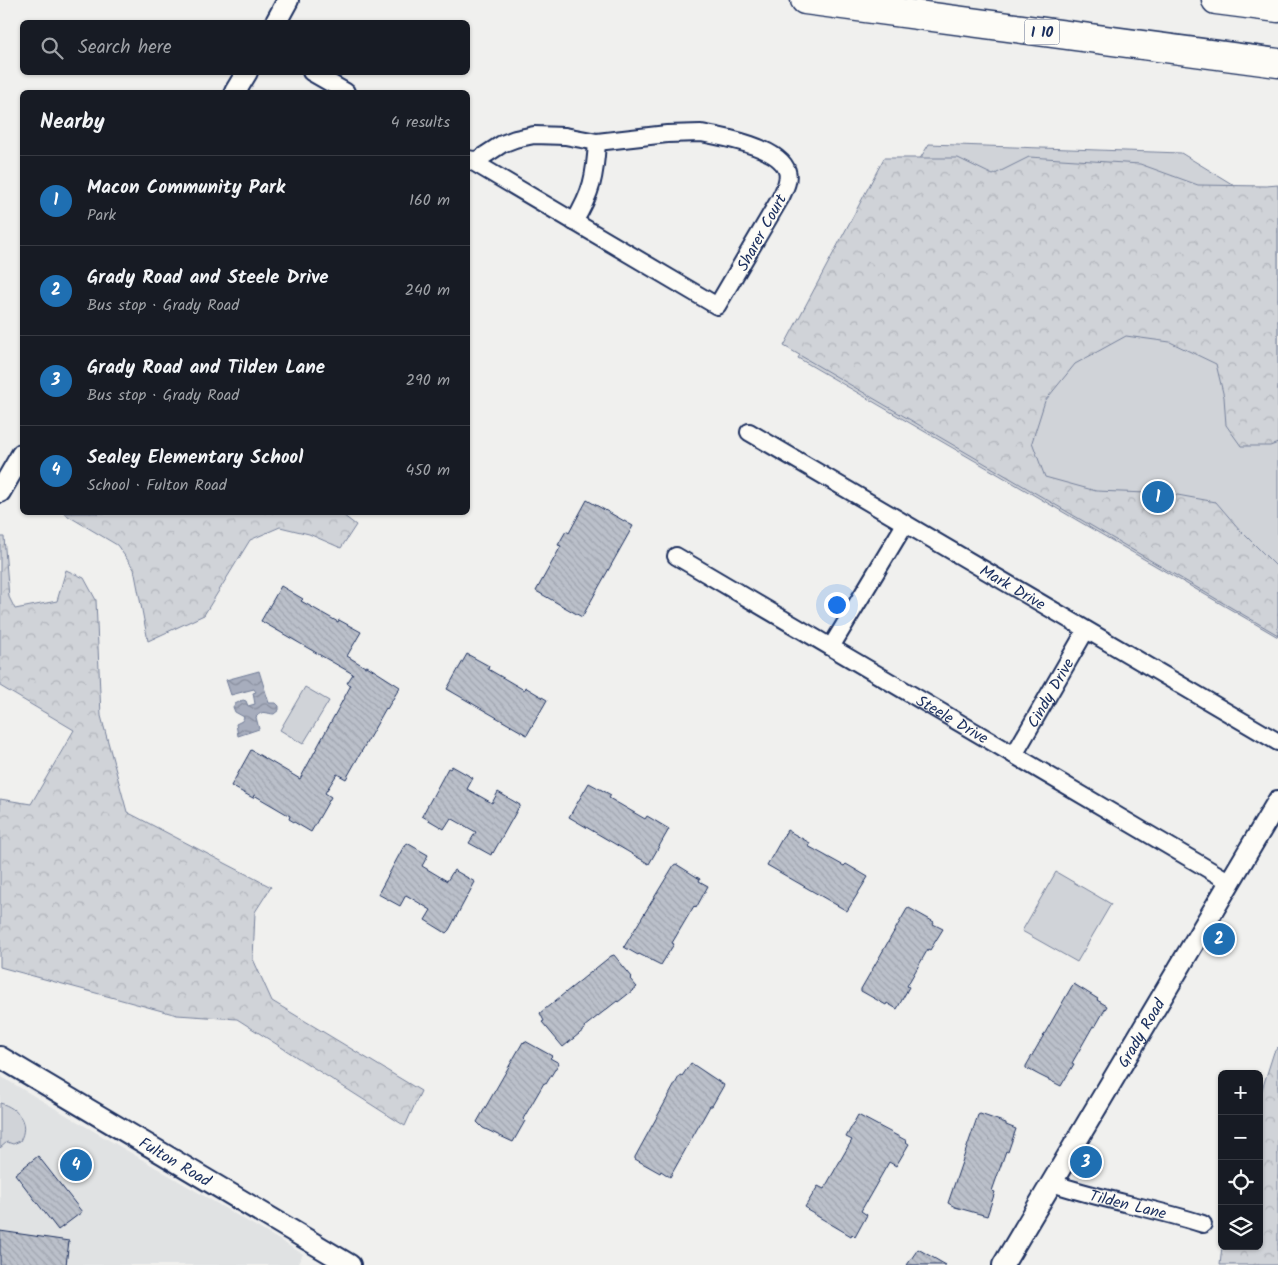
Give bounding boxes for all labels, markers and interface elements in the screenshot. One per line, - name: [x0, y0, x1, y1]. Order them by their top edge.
- search box: [20, 20, 470, 75]
- road number: I 10: [1024, 20, 1060, 44]
- text: Search here: [78, 33, 172, 63]
- icon: search: [38, 34, 66, 62]
- text: Nearby: [40, 106, 105, 139]
- text: 4 results: [391, 110, 450, 135]
- text: Macon Community Park: [87, 173, 285, 203]
- text: 1: [54, 188, 58, 213]
- text: 160 m: [409, 188, 450, 213]
- street label: Sharer Court: [731, 189, 794, 276]
- text: Park: [87, 203, 116, 228]
- text: Grady Road and Steele Drive: [87, 263, 328, 293]
- text: 2: [51, 278, 61, 303]
- text: 240 m: [405, 278, 450, 303]
- text: Bus stop · Grady Road: [87, 293, 239, 318]
- text: Grady Road and Tilden Lane: [87, 353, 325, 383]
- text: 3: [52, 368, 60, 393]
- text: 290 m: [406, 368, 450, 393]
- text: Bus stop · Grady Road: [87, 383, 239, 408]
- text: Sealey Elementary School: [87, 443, 303, 473]
- text: 4: [52, 458, 60, 483]
- text: 450 m: [405, 458, 450, 483]
- text: School · Fulton Road: [87, 473, 227, 498]
- pin: 1: [1142, 478, 1174, 516]
- street label: Mark Drive: [975, 559, 1050, 617]
- your location: [824, 592, 850, 618]
- street label: Cindy Drive: [1021, 654, 1081, 733]
- street label: Steele Drive: [911, 689, 993, 751]
- pin: 2: [1203, 920, 1235, 958]
- street label: Grady Road: [1112, 993, 1173, 1073]
- map controls: [1218, 1070, 1263, 1250]
- button: +: [1218, 1070, 1263, 1115]
- button: −: [1218, 1115, 1263, 1160]
- street label: Fulton Road: [134, 1131, 216, 1194]
- pin: 3: [1070, 1143, 1102, 1181]
- pin: 4: [60, 1146, 92, 1184]
- button: locate: [1218, 1160, 1263, 1205]
- street label: Tilden Lane: [1087, 1184, 1169, 1227]
- button: layers: [1218, 1205, 1263, 1250]

